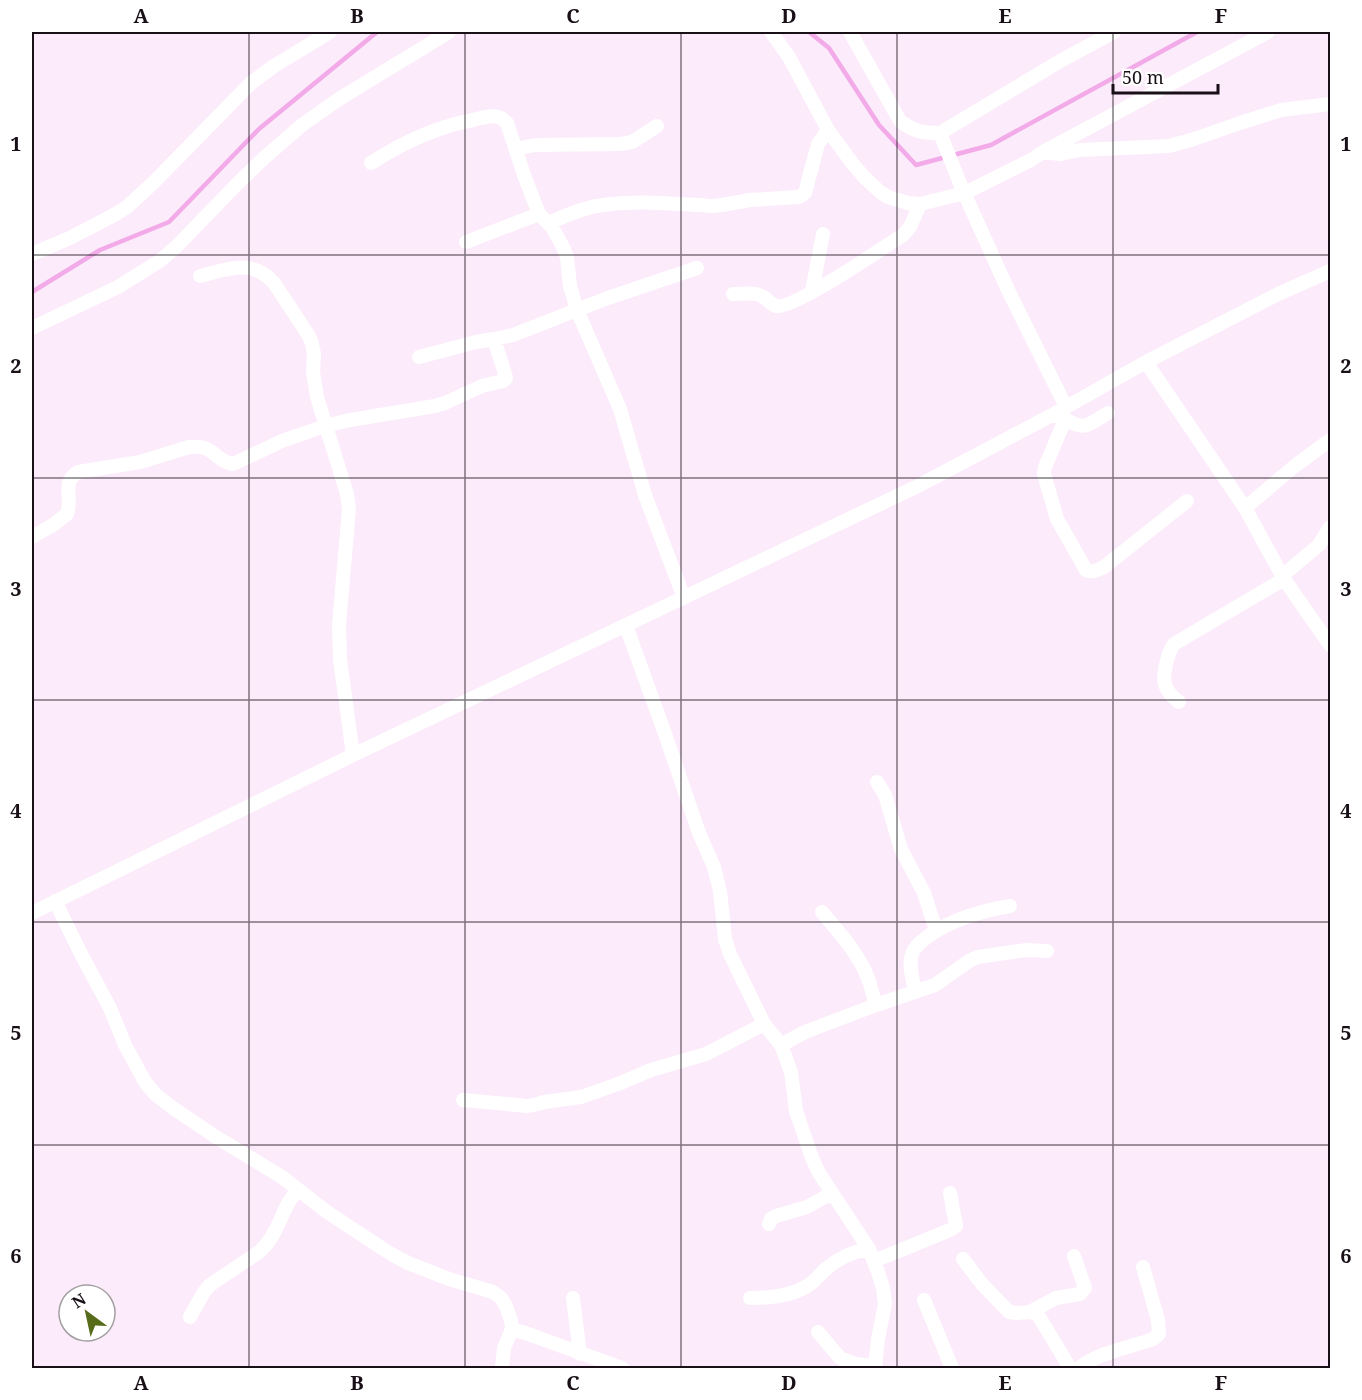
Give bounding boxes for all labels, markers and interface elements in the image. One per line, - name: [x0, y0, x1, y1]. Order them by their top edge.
- text: A: [133, 2, 149, 29]
- text: B: [350, 2, 364, 29]
- text: C: [566, 2, 580, 29]
- text: D: [781, 2, 797, 29]
- text: E: [998, 2, 1012, 29]
- text: F: [1215, 2, 1227, 29]
- scale bar: [1113, 57, 1218, 95]
- text: 50 m: [1122, 65, 1164, 89]
- text: 1: [10, 130, 22, 157]
- text: 1: [1340, 130, 1352, 157]
- text: 2: [10, 352, 22, 379]
- text: 2: [1340, 352, 1352, 379]
- text: 3: [10, 575, 22, 602]
- text: 3: [1340, 575, 1352, 602]
- text: 4: [10, 797, 22, 824]
- text: 4: [1340, 797, 1352, 824]
- text: 5: [10, 1019, 22, 1046]
- text: 5: [1340, 1019, 1352, 1046]
- text: 6: [10, 1242, 22, 1269]
- text: 6: [1340, 1242, 1352, 1269]
- north arrow: [57, 1283, 117, 1343]
- text: N: [68, 1288, 90, 1313]
- text: A: [133, 1369, 149, 1396]
- text: B: [350, 1369, 364, 1396]
- text: C: [566, 1369, 580, 1396]
- text: D: [781, 1369, 797, 1396]
- text: E: [998, 1369, 1012, 1396]
- text: F: [1215, 1369, 1227, 1396]

